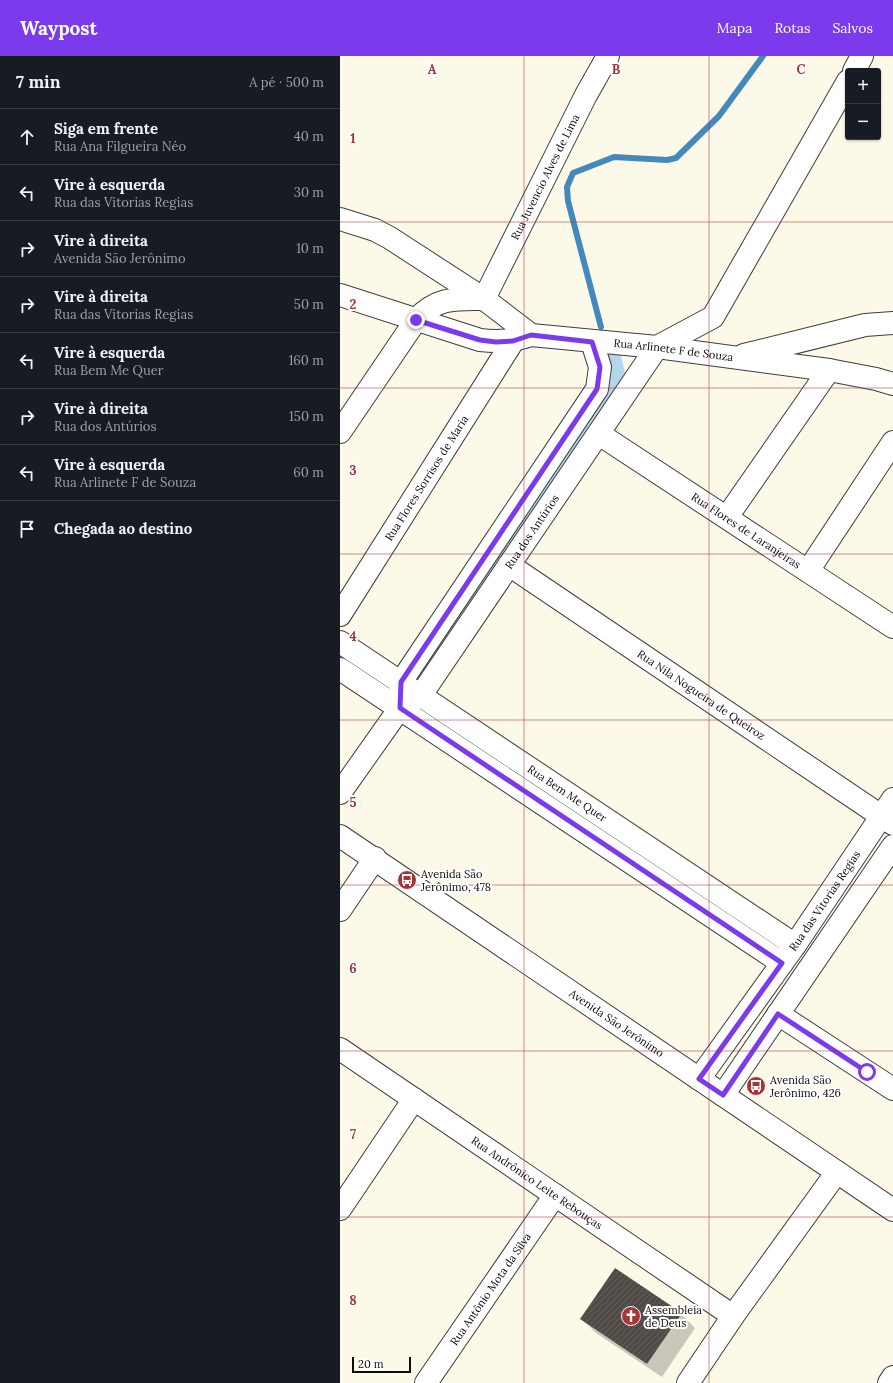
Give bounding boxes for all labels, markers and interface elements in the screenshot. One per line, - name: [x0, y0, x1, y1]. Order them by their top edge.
- text: Waypost: [20, 16, 97, 40]
- text: Mapa: [717, 19, 752, 37]
- text: Rotas: [774, 19, 810, 37]
- text: Salvos: [832, 19, 873, 37]
- text: A: [428, 61, 437, 78]
- text: B: [612, 61, 621, 78]
- text: C: [797, 61, 806, 78]
- map controls: [845, 68, 881, 140]
- button: +: [845, 68, 881, 104]
- text: 7 min: [16, 71, 61, 93]
- text: A pé · 500 m: [249, 74, 324, 91]
- button: −: [845, 104, 881, 140]
- street label: Rua Juvencio Alves de Lima: [508, 111, 583, 242]
- text: Siga em frente: [54, 119, 158, 138]
- icon: ahead: [16, 126, 38, 148]
- text: 40 m: [294, 128, 324, 145]
- text: 1: [350, 130, 356, 147]
- text: Rua Ana Filgueira Néo: [54, 138, 186, 155]
- text: Vire à esquerda: [54, 175, 165, 194]
- icon: left: [16, 182, 38, 204]
- text: 30 m: [294, 184, 324, 201]
- text: Rua das Vitorias Regias: [54, 194, 193, 211]
- text: Vire à direita: [54, 231, 148, 250]
- icon: right: [16, 238, 38, 260]
- text: 10 m: [296, 240, 324, 257]
- text: Avenida São Jerônimo: [54, 250, 186, 267]
- text: Vire à direita: [54, 287, 148, 306]
- icon: right: [16, 294, 38, 316]
- text: 50 m: [294, 296, 324, 313]
- text: 2: [350, 296, 357, 313]
- text: Rua das Vitorias Regias: [54, 306, 193, 323]
- route end: [407, 311, 425, 329]
- street label: Rua Arlinete F de Souza: [613, 336, 735, 364]
- text: Vire à esquerda: [54, 343, 165, 362]
- icon: left: [16, 350, 38, 372]
- text: 160 m: [289, 352, 324, 369]
- text: Rua Bem Me Quer: [54, 362, 163, 379]
- text: Vire à direita: [54, 399, 148, 418]
- icon: right: [16, 406, 38, 428]
- text: 150 m: [289, 408, 324, 425]
- street label: Rua Flores Sorrisos de Maria: [382, 412, 472, 543]
- text: Rua dos Antúrios: [54, 418, 156, 435]
- text: Vire à esquerda: [54, 455, 165, 474]
- icon: left: [16, 462, 38, 484]
- text: 3: [349, 462, 357, 479]
- text: 60 m: [293, 464, 324, 481]
- text: Rua Arlinete F de Souza: [54, 474, 196, 491]
- street label: Rua Flores de Laranjeiras: [689, 490, 804, 572]
- street label: Rua dos Antúrios: [502, 492, 562, 572]
- icon: arrive: [16, 518, 38, 540]
- text: Chegada ao destino: [54, 519, 192, 538]
- text: 4: [349, 628, 357, 645]
- street label: Rua Nila Nogueira de Queiroz: [635, 647, 768, 743]
- street label: Rua Bem Me Quer: [525, 762, 610, 825]
- text: 5: [349, 794, 357, 811]
- street label: Rua das Vitorias Regias: [786, 848, 863, 954]
- place label: Avenida São Jerônimo, 478: [420, 867, 491, 894]
- bus stop icon: Avenida São Jerônimo, 478: [396, 869, 418, 891]
- text: 6: [349, 960, 357, 977]
- street label: Avenida São Jerônimo: [566, 986, 667, 1060]
- route start: [858, 1063, 876, 1081]
- place label: Avenida São Jerônimo, 426: [769, 1073, 841, 1100]
- bus stop icon: Avenida São Jerônimo, 426: [745, 1075, 767, 1097]
- text: 7: [350, 1126, 356, 1143]
- street label: Rua Andrônico Leite Rebouças: [468, 1133, 605, 1232]
- street label: Rua Antônio Mota da Silva: [447, 1230, 534, 1348]
- text: 8: [349, 1292, 357, 1309]
- place label: Assembleia de Deus: [644, 1303, 702, 1330]
- church icon: Assembleia de Deus: [620, 1305, 642, 1327]
- scale bar: [352, 1355, 411, 1374]
- text: 20 m: [358, 1357, 383, 1371]

